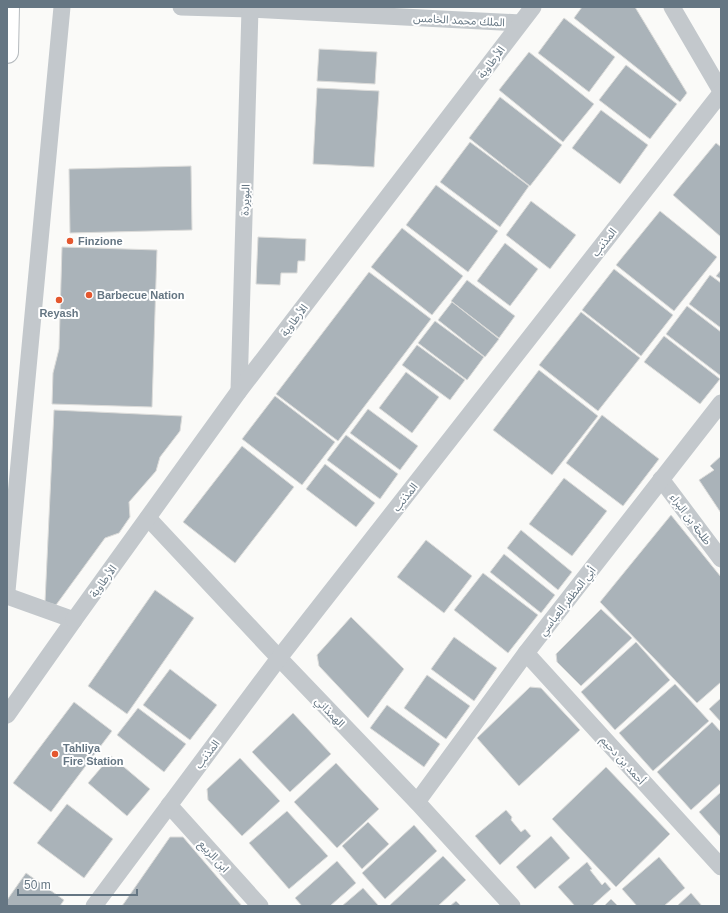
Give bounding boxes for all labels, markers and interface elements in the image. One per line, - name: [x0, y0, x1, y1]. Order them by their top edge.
- street label: الملك محمد الخامس: [413, 12, 505, 29]
- street label: الأرطاوية: [475, 44, 508, 81]
- street label: البويردة: [238, 184, 253, 216]
- street label: المذنب: [589, 225, 620, 259]
- place label: Finzione: [78, 235, 123, 247]
- marker: Finzione: [65, 236, 75, 246]
- place label: Barbecue Nation: [97, 289, 185, 301]
- marker: Barbecue Nation: [84, 290, 94, 300]
- marker: Reyash: [54, 295, 64, 305]
- street label: الأرطاوية: [278, 302, 311, 339]
- place label: Reyash: [39, 307, 79, 319]
- street label: المذنب: [390, 480, 421, 514]
- street label: طلحة بن البراء: [667, 491, 714, 547]
- street label: الأرطاوية: [87, 563, 120, 600]
- street label: أبي المظفر العباسي: [536, 564, 601, 640]
- street label: الهمذاني: [310, 695, 347, 732]
- street label: أحمد بن دحيم: [596, 733, 648, 789]
- street label: المذنب: [192, 737, 223, 771]
- place label: Tahliya Fire Station: [63, 742, 124, 767]
- marker: Tahliya Fire Station: [50, 749, 60, 759]
- street label: ابن الربيع: [195, 837, 232, 876]
- scale bar: [18, 871, 137, 897]
- text: 50 m: [24, 878, 51, 892]

